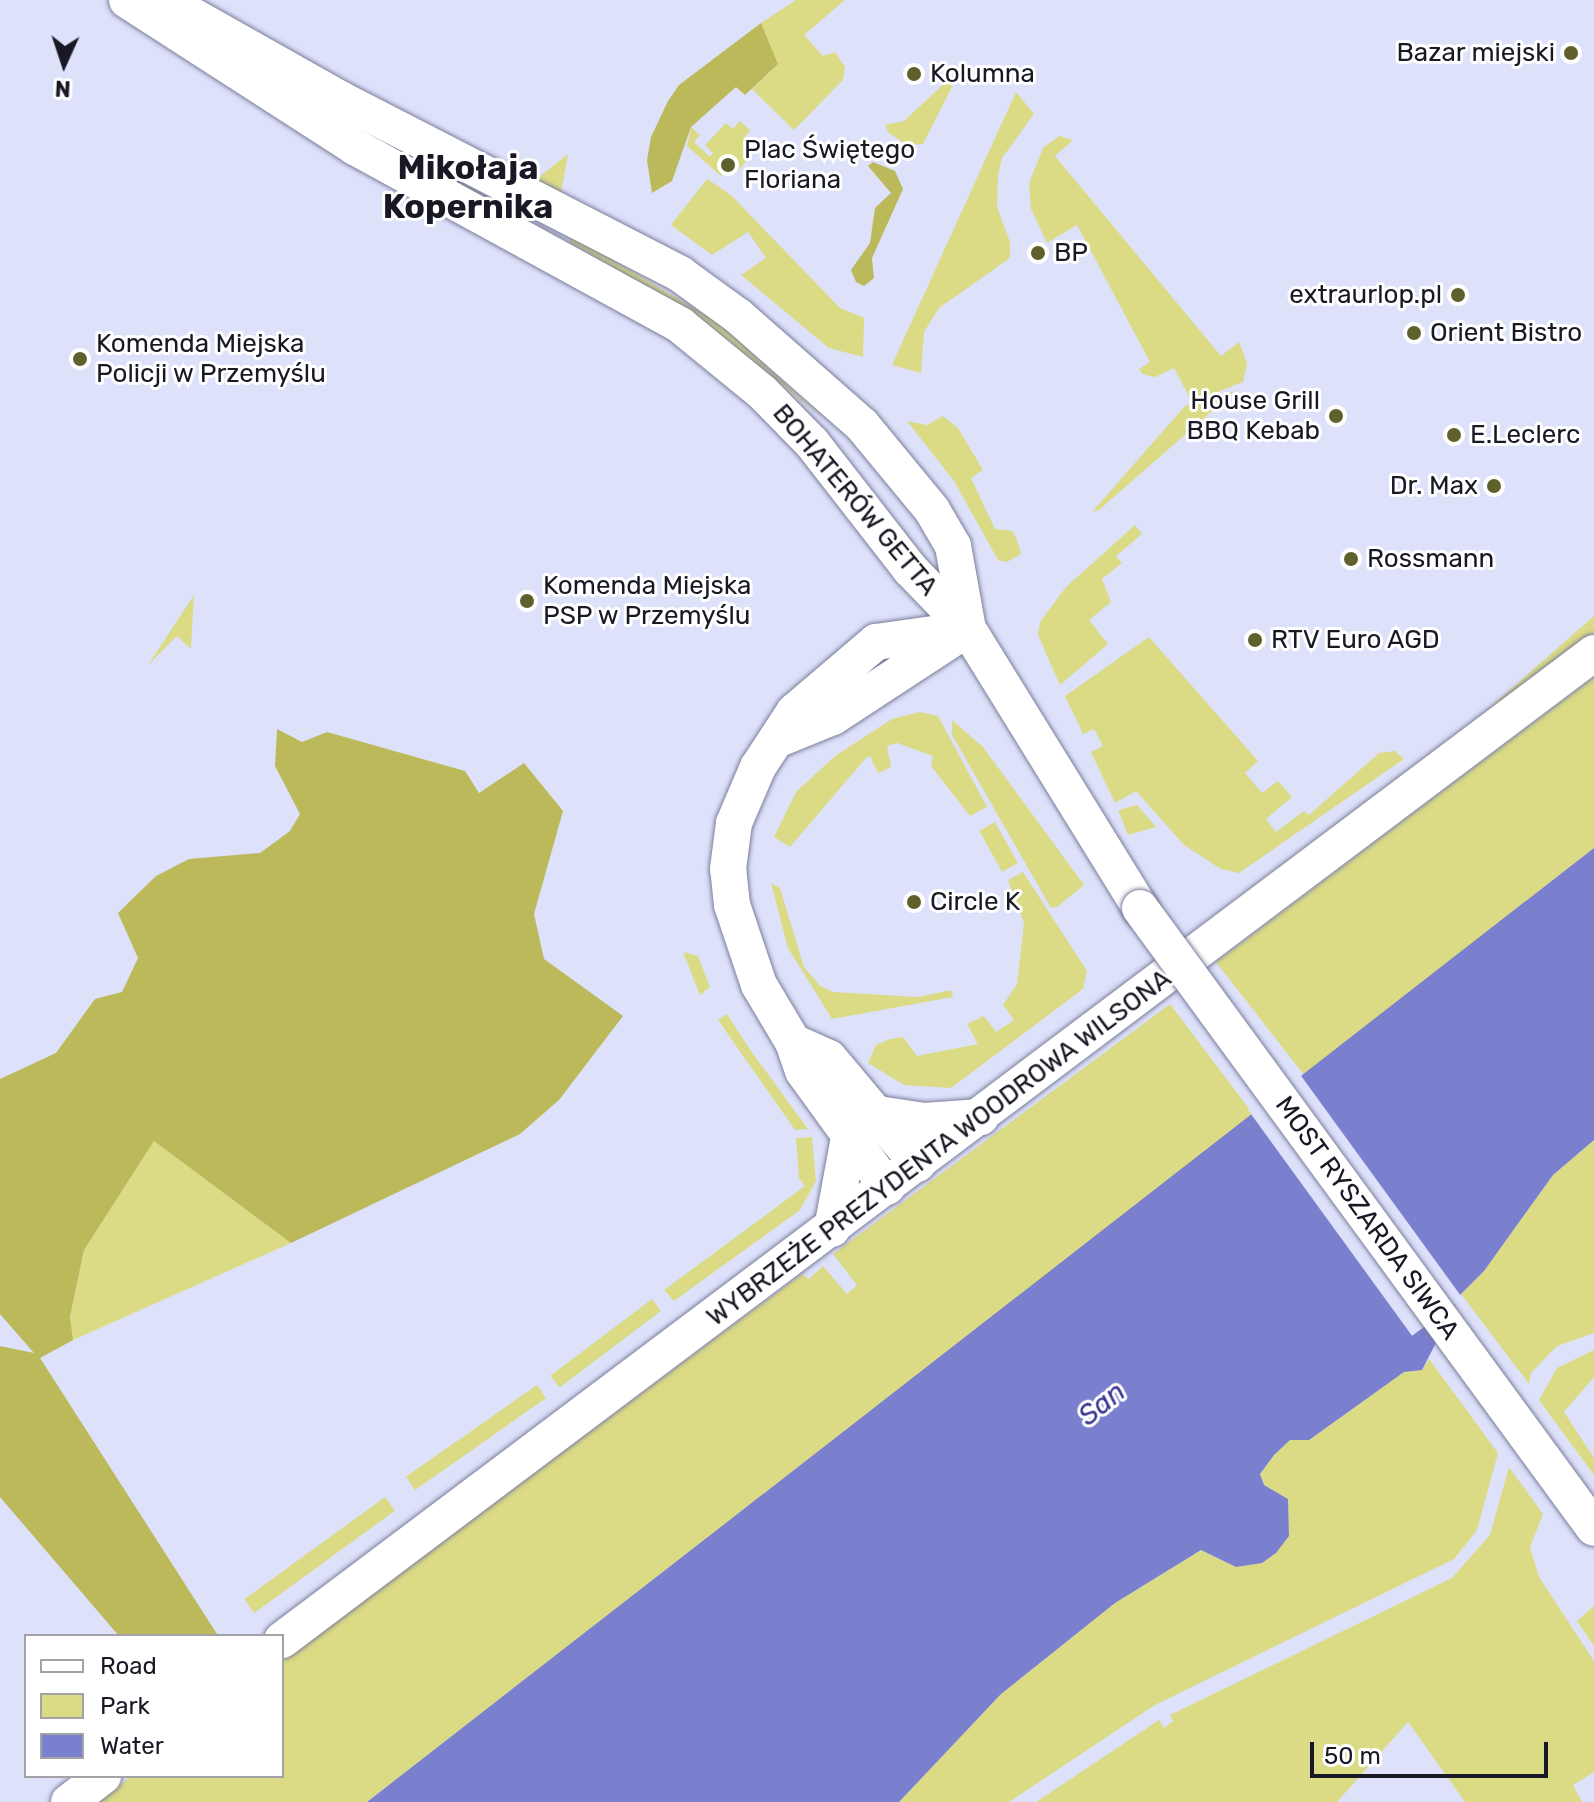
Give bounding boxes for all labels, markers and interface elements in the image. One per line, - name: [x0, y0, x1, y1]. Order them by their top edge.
- north arrow: [24, 24, 104, 104]
- place label: Bazar miejski: [1396, 37, 1555, 69]
- marker: Bazar miejski: [1562, 44, 1580, 62]
- place label: Kolumna: [930, 58, 1035, 90]
- marker: Kolumna: [905, 65, 923, 83]
- text: N: [54, 75, 71, 102]
- place label: Plac Świętego Floriana: [744, 134, 915, 196]
- district label: Mikołaja Kopernika: [383, 147, 553, 226]
- marker: Plac Świętego Floriana: [719, 156, 737, 174]
- place label: BP: [1054, 237, 1088, 269]
- marker: BP: [1029, 244, 1047, 262]
- place label: extraurlop.pl: [1289, 279, 1442, 311]
- marker: extraurlop.pl: [1449, 286, 1467, 304]
- place label: Orient Bistro: [1430, 317, 1582, 349]
- marker: Orient Bistro: [1405, 324, 1423, 342]
- place label: Komenda Miejska Policji w Przemyślu: [96, 328, 327, 390]
- marker: Komenda Miejska Policji w Przemyślu: [71, 350, 89, 368]
- place label: House Grill BBQ Kebab: [1187, 385, 1320, 446]
- street label: BOHATERÓW GETTA: [766, 398, 944, 602]
- marker: House Grill BBQ Kebab: [1327, 407, 1345, 425]
- place label: E.Leclerc: [1470, 419, 1580, 451]
- marker: E.Leclerc: [1445, 426, 1463, 444]
- place label: Dr. Max: [1390, 470, 1478, 502]
- marker: Dr. Max: [1485, 477, 1503, 495]
- place label: Rossmann: [1367, 543, 1494, 575]
- marker: Rossmann: [1342, 550, 1360, 568]
- place label: Komenda Miejska PSP w Przemyślu: [543, 570, 752, 632]
- marker: Komenda Miejska PSP w Przemyślu: [518, 592, 536, 610]
- place label: RTV Euro AGD: [1271, 624, 1441, 656]
- marker: RTV Euro AGD: [1246, 631, 1264, 649]
- place label: Circle K: [930, 886, 1020, 918]
- marker: Circle K: [905, 893, 923, 911]
- street label: WYBRZEŻE PREZYDENTA WOODROWA WILSONA: [700, 962, 1178, 1334]
- street label: MOST RYSZARDA SIWCA: [1268, 1090, 1466, 1346]
- water label: San: [1072, 1375, 1132, 1433]
- legend: [24, 1634, 284, 1778]
- text: Road: [100, 1652, 157, 1680]
- text: Park: [100, 1692, 150, 1720]
- scale bar: [1314, 1726, 1552, 1776]
- text: Water: [100, 1732, 164, 1760]
- text: 50 m: [1324, 1742, 1381, 1770]

